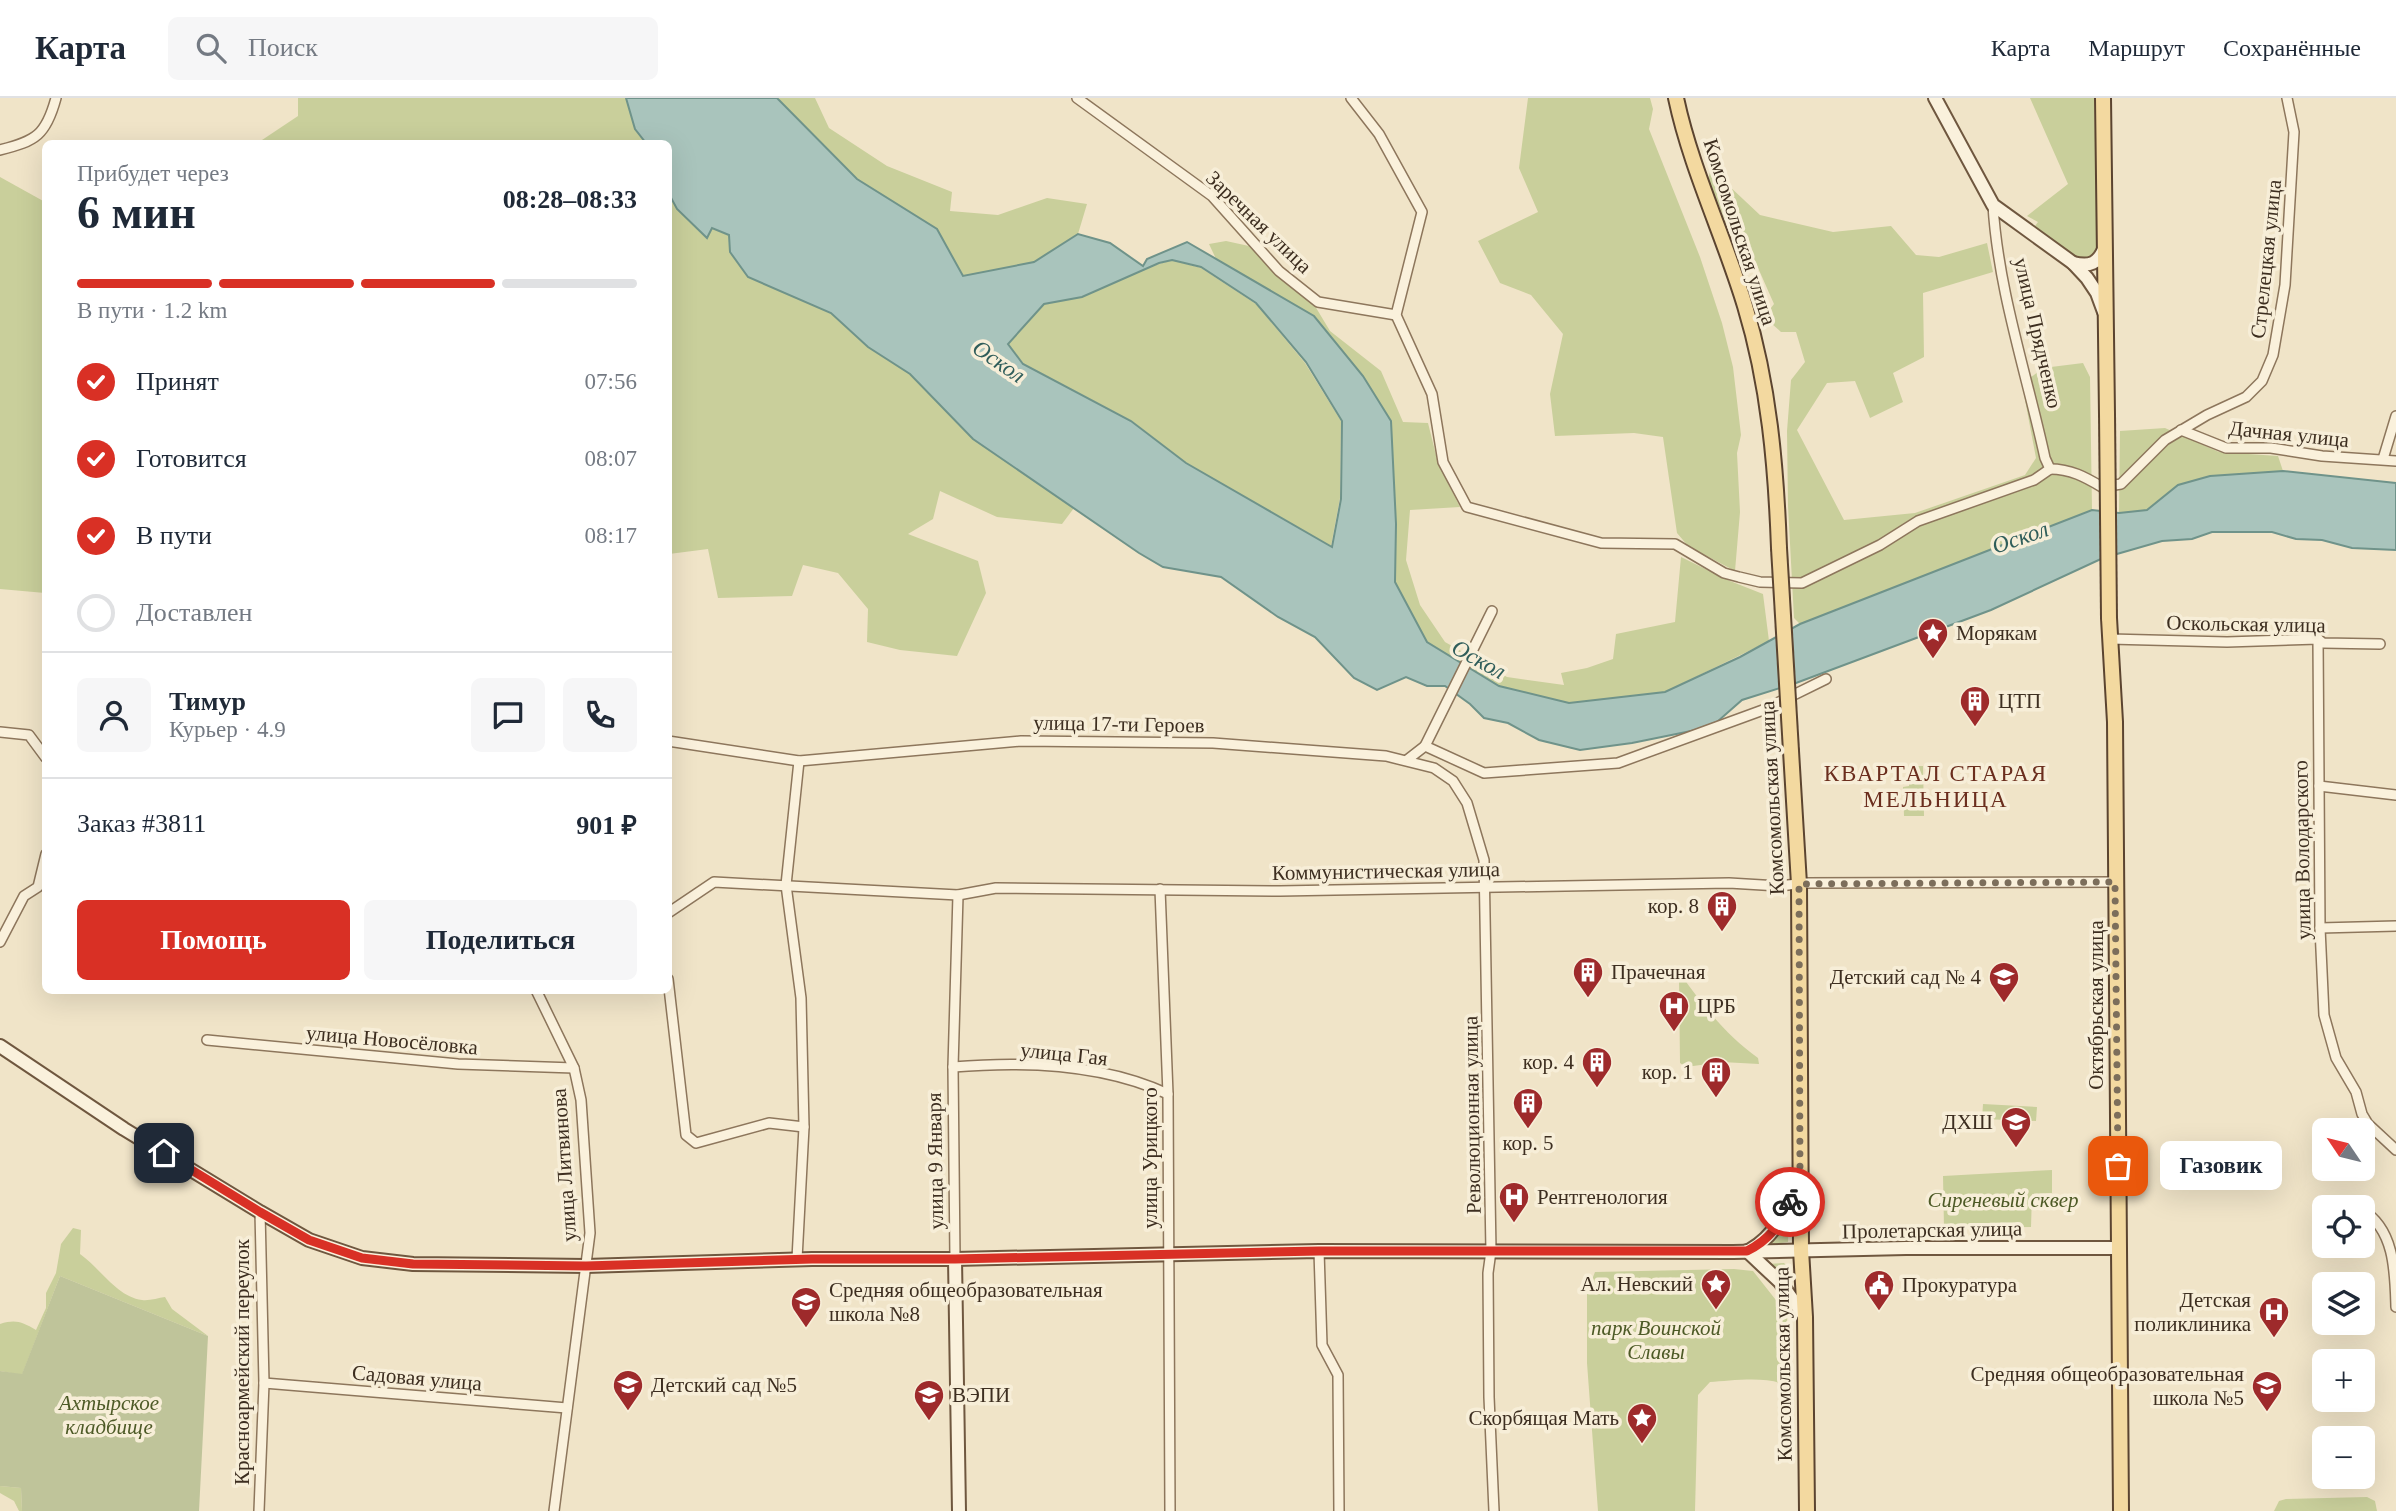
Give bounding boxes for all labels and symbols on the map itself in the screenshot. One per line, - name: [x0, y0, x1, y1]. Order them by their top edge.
- street label: Комсомольская улица: [1699, 136, 1782, 329]
- street label: Заречная улица: [1201, 166, 1317, 279]
- street label: Стрелецкая улица: [2246, 178, 2286, 340]
- street label: улица Прядченко: [2009, 255, 2067, 411]
- water label: Оскол: [968, 335, 1030, 388]
- street label: Дачная улица: [2228, 416, 2351, 452]
- water label: Оскол: [1989, 516, 2051, 559]
- street label: Оскольская улица: [2166, 611, 2326, 637]
- place icon: Морякам: [1916, 616, 1950, 660]
- place label: Морякам: [1956, 621, 2037, 645]
- water label: Оскол: [1447, 635, 1510, 684]
- building icon: ЦТП: [1958, 684, 1992, 728]
- place label: ЦТП: [1998, 689, 2041, 713]
- street label: Комсомольская улица: [1755, 700, 1789, 896]
- street label: улица 17-ти Героев: [1033, 711, 1205, 737]
- street label: улица Володарского: [2288, 760, 2316, 940]
- district label: КВАРТАЛ СТАРАЯ МЕЛЬНИЦА: [1824, 761, 2048, 812]
- street label: Коммунистическая улица: [1272, 857, 1501, 885]
- building icon: кор. 8: [1705, 889, 1739, 933]
- place label: кор. 8: [1648, 894, 1699, 918]
- street label: Октябрьская улица: [2084, 919, 2108, 1090]
- building icon: Прачечная: [1571, 955, 1605, 999]
- place label: Прачечная: [1611, 960, 1706, 984]
- school or university icon: Детский сад № 4: [1987, 960, 2021, 1004]
- place label: Детский сад № 4: [1830, 965, 1981, 989]
- hospital icon: ЦРБ: [1657, 989, 1691, 1033]
- place label: ЦРБ: [1697, 994, 1736, 1018]
- street label: Революционная улица: [1458, 1015, 1486, 1214]
- street label: улица Новосёловка: [305, 1021, 480, 1060]
- street label: улица Гая: [1019, 1037, 1109, 1071]
- building icon: кор. 4: [1580, 1045, 1614, 1089]
- place label: кор. 4: [1523, 1050, 1574, 1074]
- building icon: кор. 1: [1699, 1055, 1733, 1099]
- place label: кор. 1: [1642, 1060, 1693, 1084]
- building icon: кор. 5: [1511, 1086, 1545, 1130]
- street label: улица Литвинова: [547, 1087, 581, 1242]
- street label: улица Урицкого: [1138, 1087, 1162, 1229]
- street label: улица 9 Января: [922, 1092, 948, 1230]
- school or university icon: ДХШ: [1999, 1105, 2033, 1149]
- place label: ДХШ: [1942, 1110, 1993, 1134]
- north arrow: [2312, 1118, 2375, 1181]
- pin: [134, 1123, 194, 1183]
- place label: кор. 5: [1502, 1131, 1554, 1155]
- pin: [2088, 1136, 2148, 1196]
- callout: Газовик: [2160, 1142, 2282, 1190]
- courier: [1755, 1167, 1825, 1237]
- hospital icon: Рентгенология: [1497, 1180, 1531, 1224]
- place label: Рентгенология: [1537, 1185, 1668, 1209]
- park label: Сиреневый сквер: [1927, 1188, 2079, 1212]
- street label: Пролетарская улица: [1842, 1216, 2023, 1244]
- street label: Красноармейский переулок: [230, 1238, 254, 1485]
- street label: Комсомольская улица: [1769, 1266, 1797, 1462]
- place icon: Ал. Невский: [1699, 1267, 1733, 1311]
- public building icon: Прокуратура: [1862, 1268, 1896, 1312]
- place label: Ал. Невский: [1581, 1272, 1693, 1296]
- place label: Прокуратура: [1902, 1273, 2018, 1297]
- place label: Средняя общеобразовательная школа №8: [829, 1278, 1103, 1326]
- school or university icon: Средняя общеобразовательная школа №8: [789, 1285, 823, 1329]
- place label: Детская поликлиника: [2134, 1288, 2252, 1336]
- hospital icon: Детская поликлиника: [2257, 1295, 2291, 1339]
- park label: парк Воинской Славы: [1591, 1316, 1722, 1364]
- street label: Садовая улица: [351, 1360, 484, 1396]
- place label: Средняя общеобразовательная школа №5: [1970, 1362, 2244, 1410]
- school or university icon: Детский сад №5: [611, 1368, 645, 1412]
- school or university icon: Средняя общеобразовательная школа №5: [2250, 1369, 2284, 1413]
- place label: Детский сад №5: [651, 1373, 797, 1397]
- school or university icon: ВЭПИ: [912, 1378, 946, 1422]
- place label: ВЭПИ: [952, 1383, 1010, 1407]
- park label: Ахтырское кладбище: [57, 1391, 159, 1439]
- place icon: Скорбящая Мать: [1625, 1401, 1659, 1445]
- place label: Скорбящая Мать: [1468, 1406, 1619, 1430]

